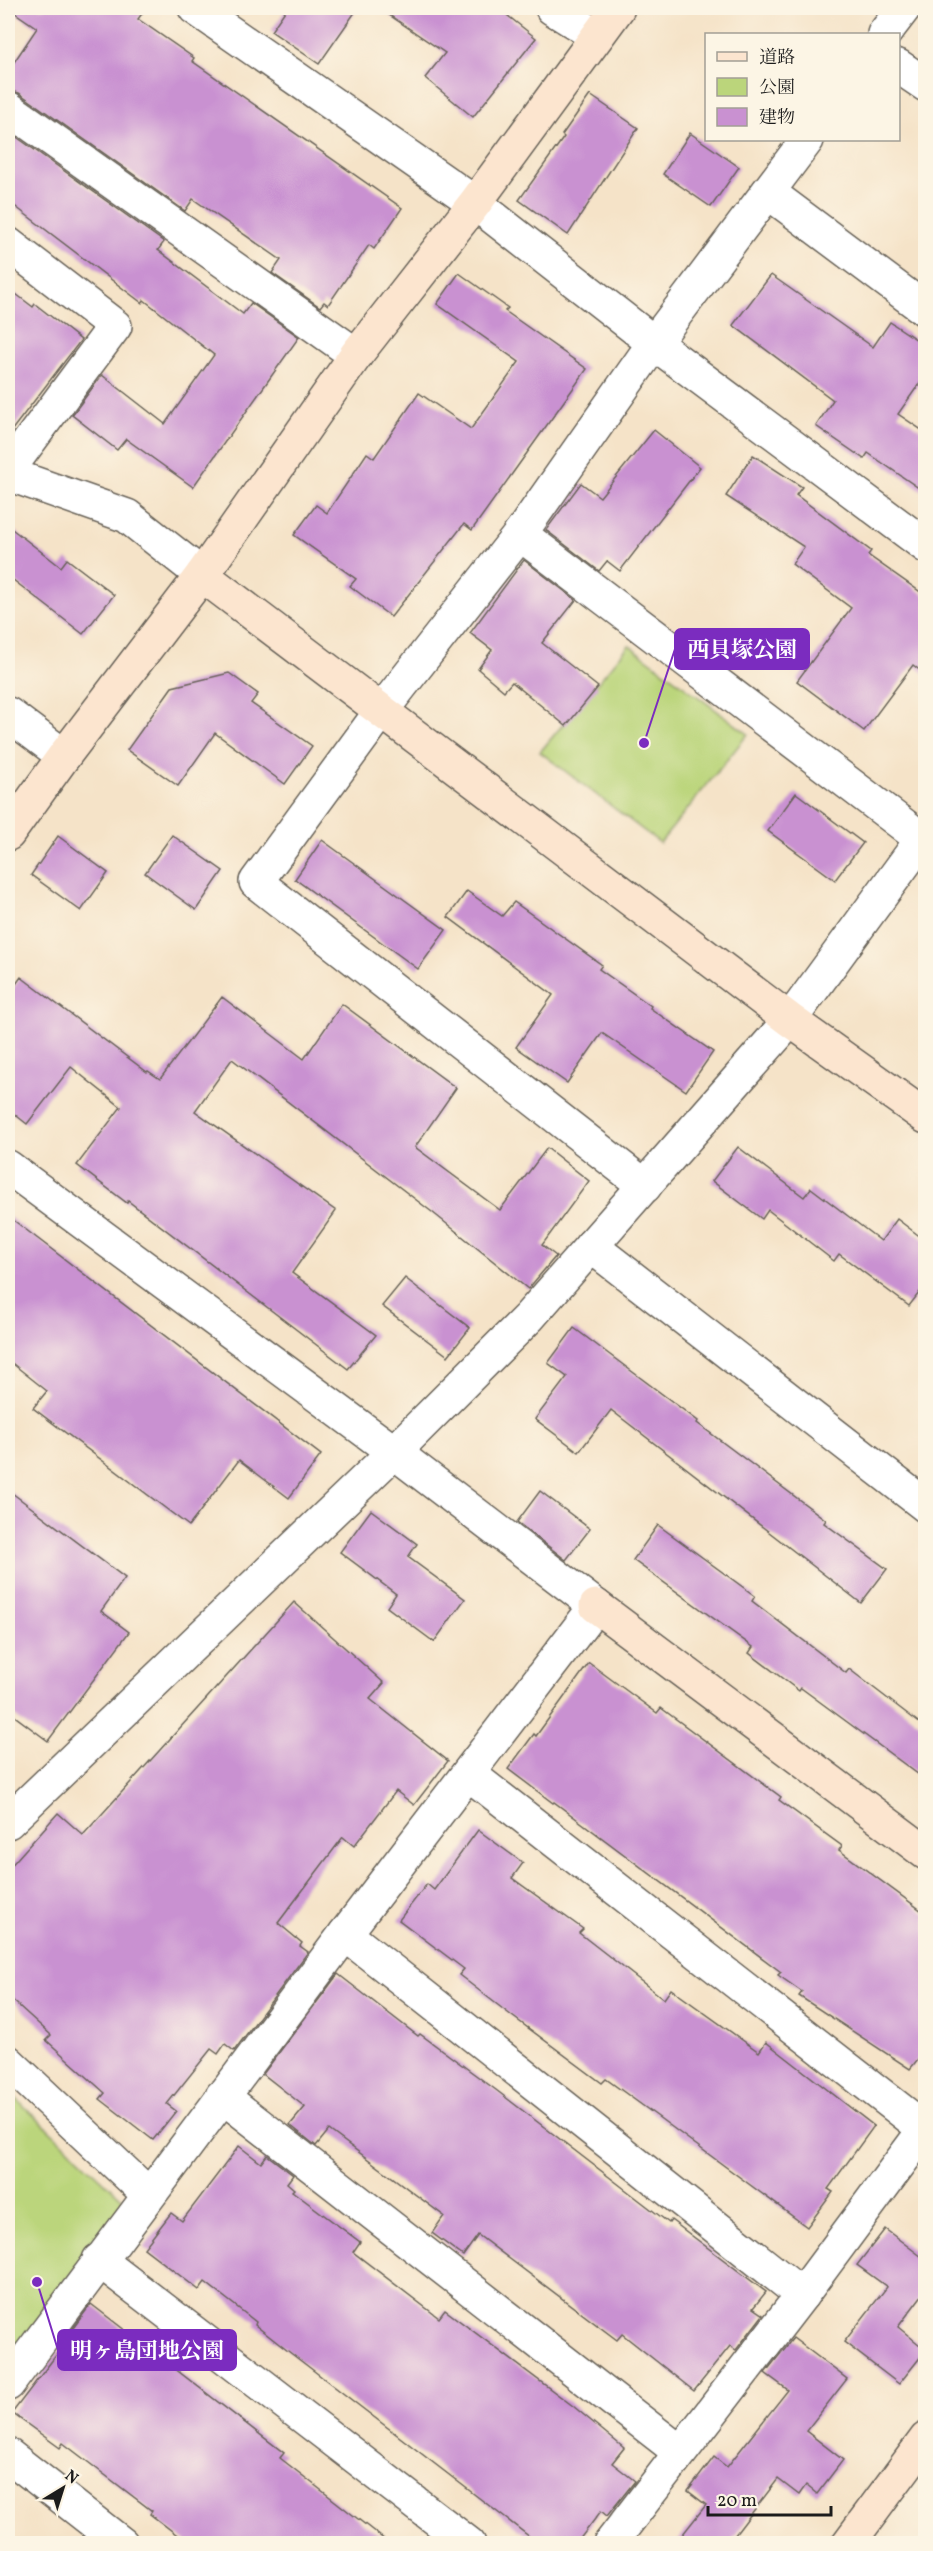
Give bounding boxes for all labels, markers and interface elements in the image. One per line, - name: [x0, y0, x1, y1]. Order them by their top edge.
- legend: [705, 33, 900, 141]
- text: 道路: [759, 46, 795, 71]
- text: 公園: [759, 76, 795, 101]
- text: 建物: [759, 106, 795, 131]
- callout: 西貝塚公園: [675, 629, 809, 669]
- text: 西貝塚公園: [687, 636, 797, 667]
- callout: 明ヶ島団地公園: [58, 2330, 236, 2370]
- text: 明ヶ島団地公園: [70, 2337, 224, 2368]
- north arrow: [33, 2458, 93, 2518]
- text: N: [60, 2466, 83, 2490]
- scale bar: [708, 2479, 831, 2517]
- text: 20 m: [717, 2489, 757, 2514]

